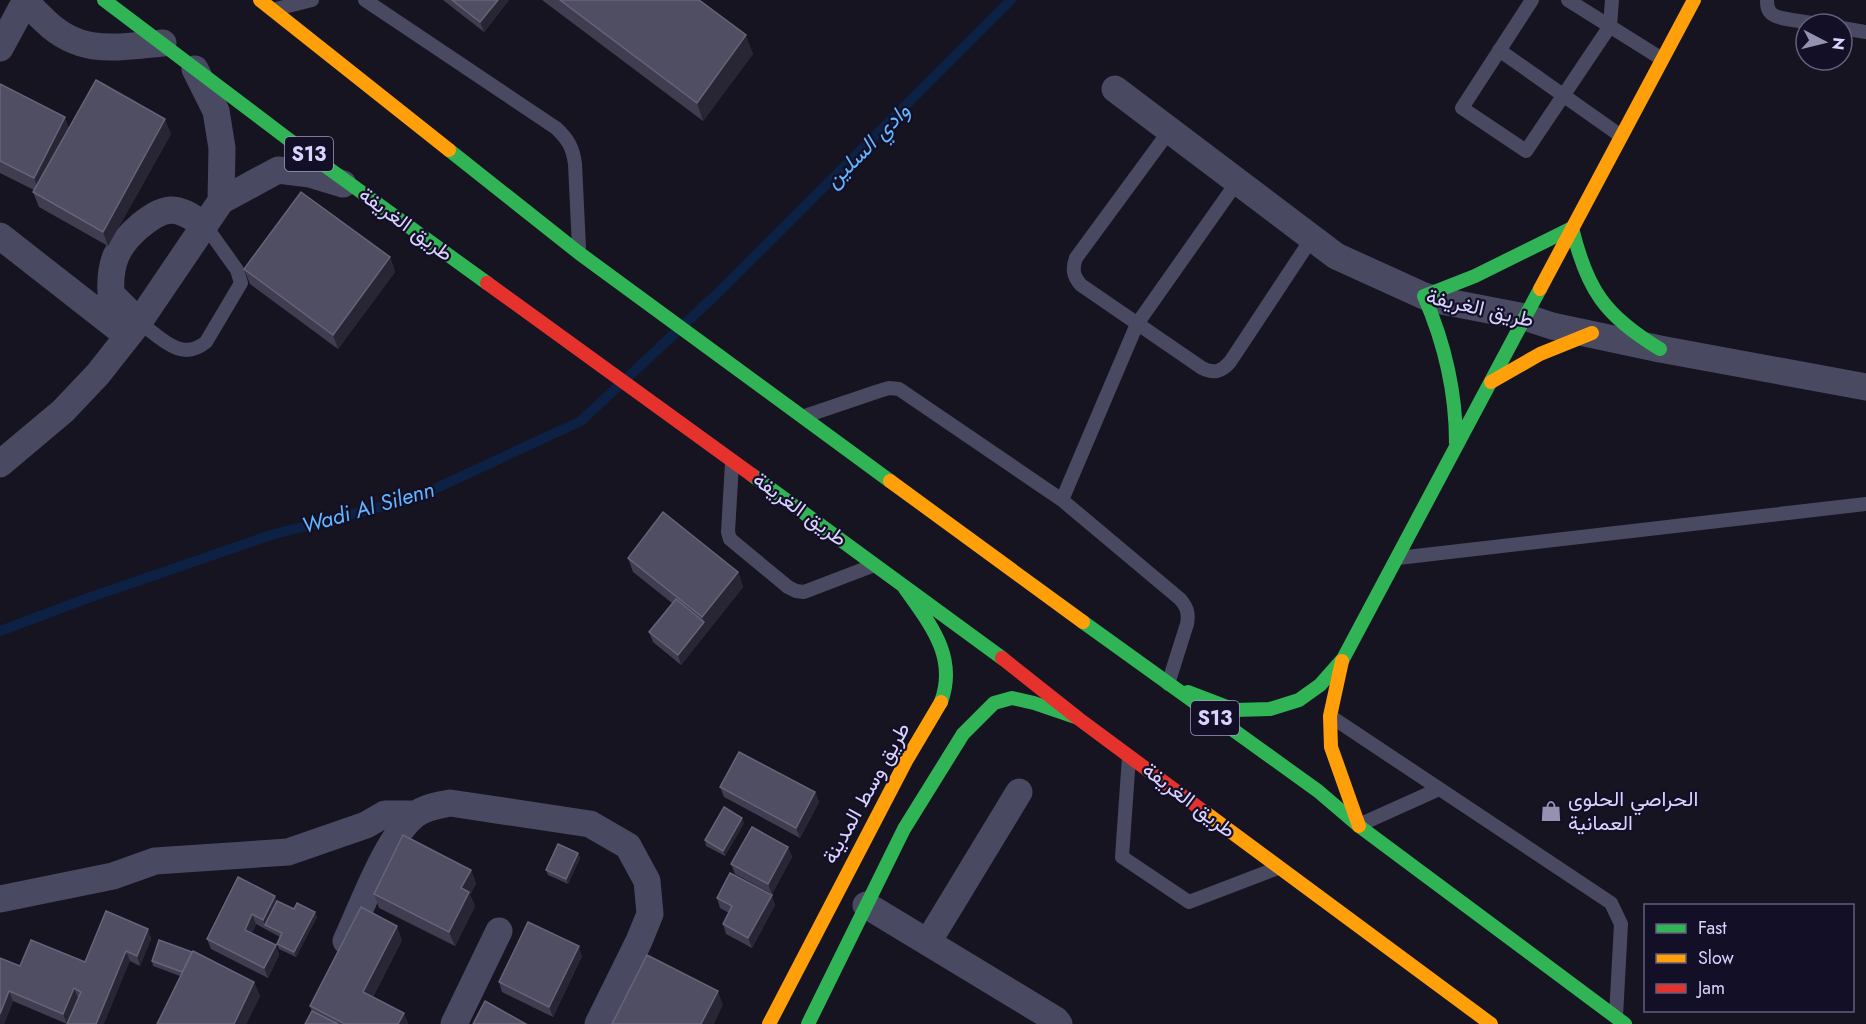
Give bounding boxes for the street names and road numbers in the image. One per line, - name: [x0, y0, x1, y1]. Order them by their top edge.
- road number: S13: [285, 137, 333, 171]
- street label: طريق الغريفة: [353, 180, 459, 268]
- street label: طريق الغريفة: [1423, 281, 1537, 335]
- street label: طريق الغريفة: [747, 465, 853, 553]
- road number: S13: [1191, 701, 1239, 735]
- street label: طريق وسط المدينة: [815, 717, 917, 869]
- street label: طريق الغريفة: [1136, 755, 1242, 845]

